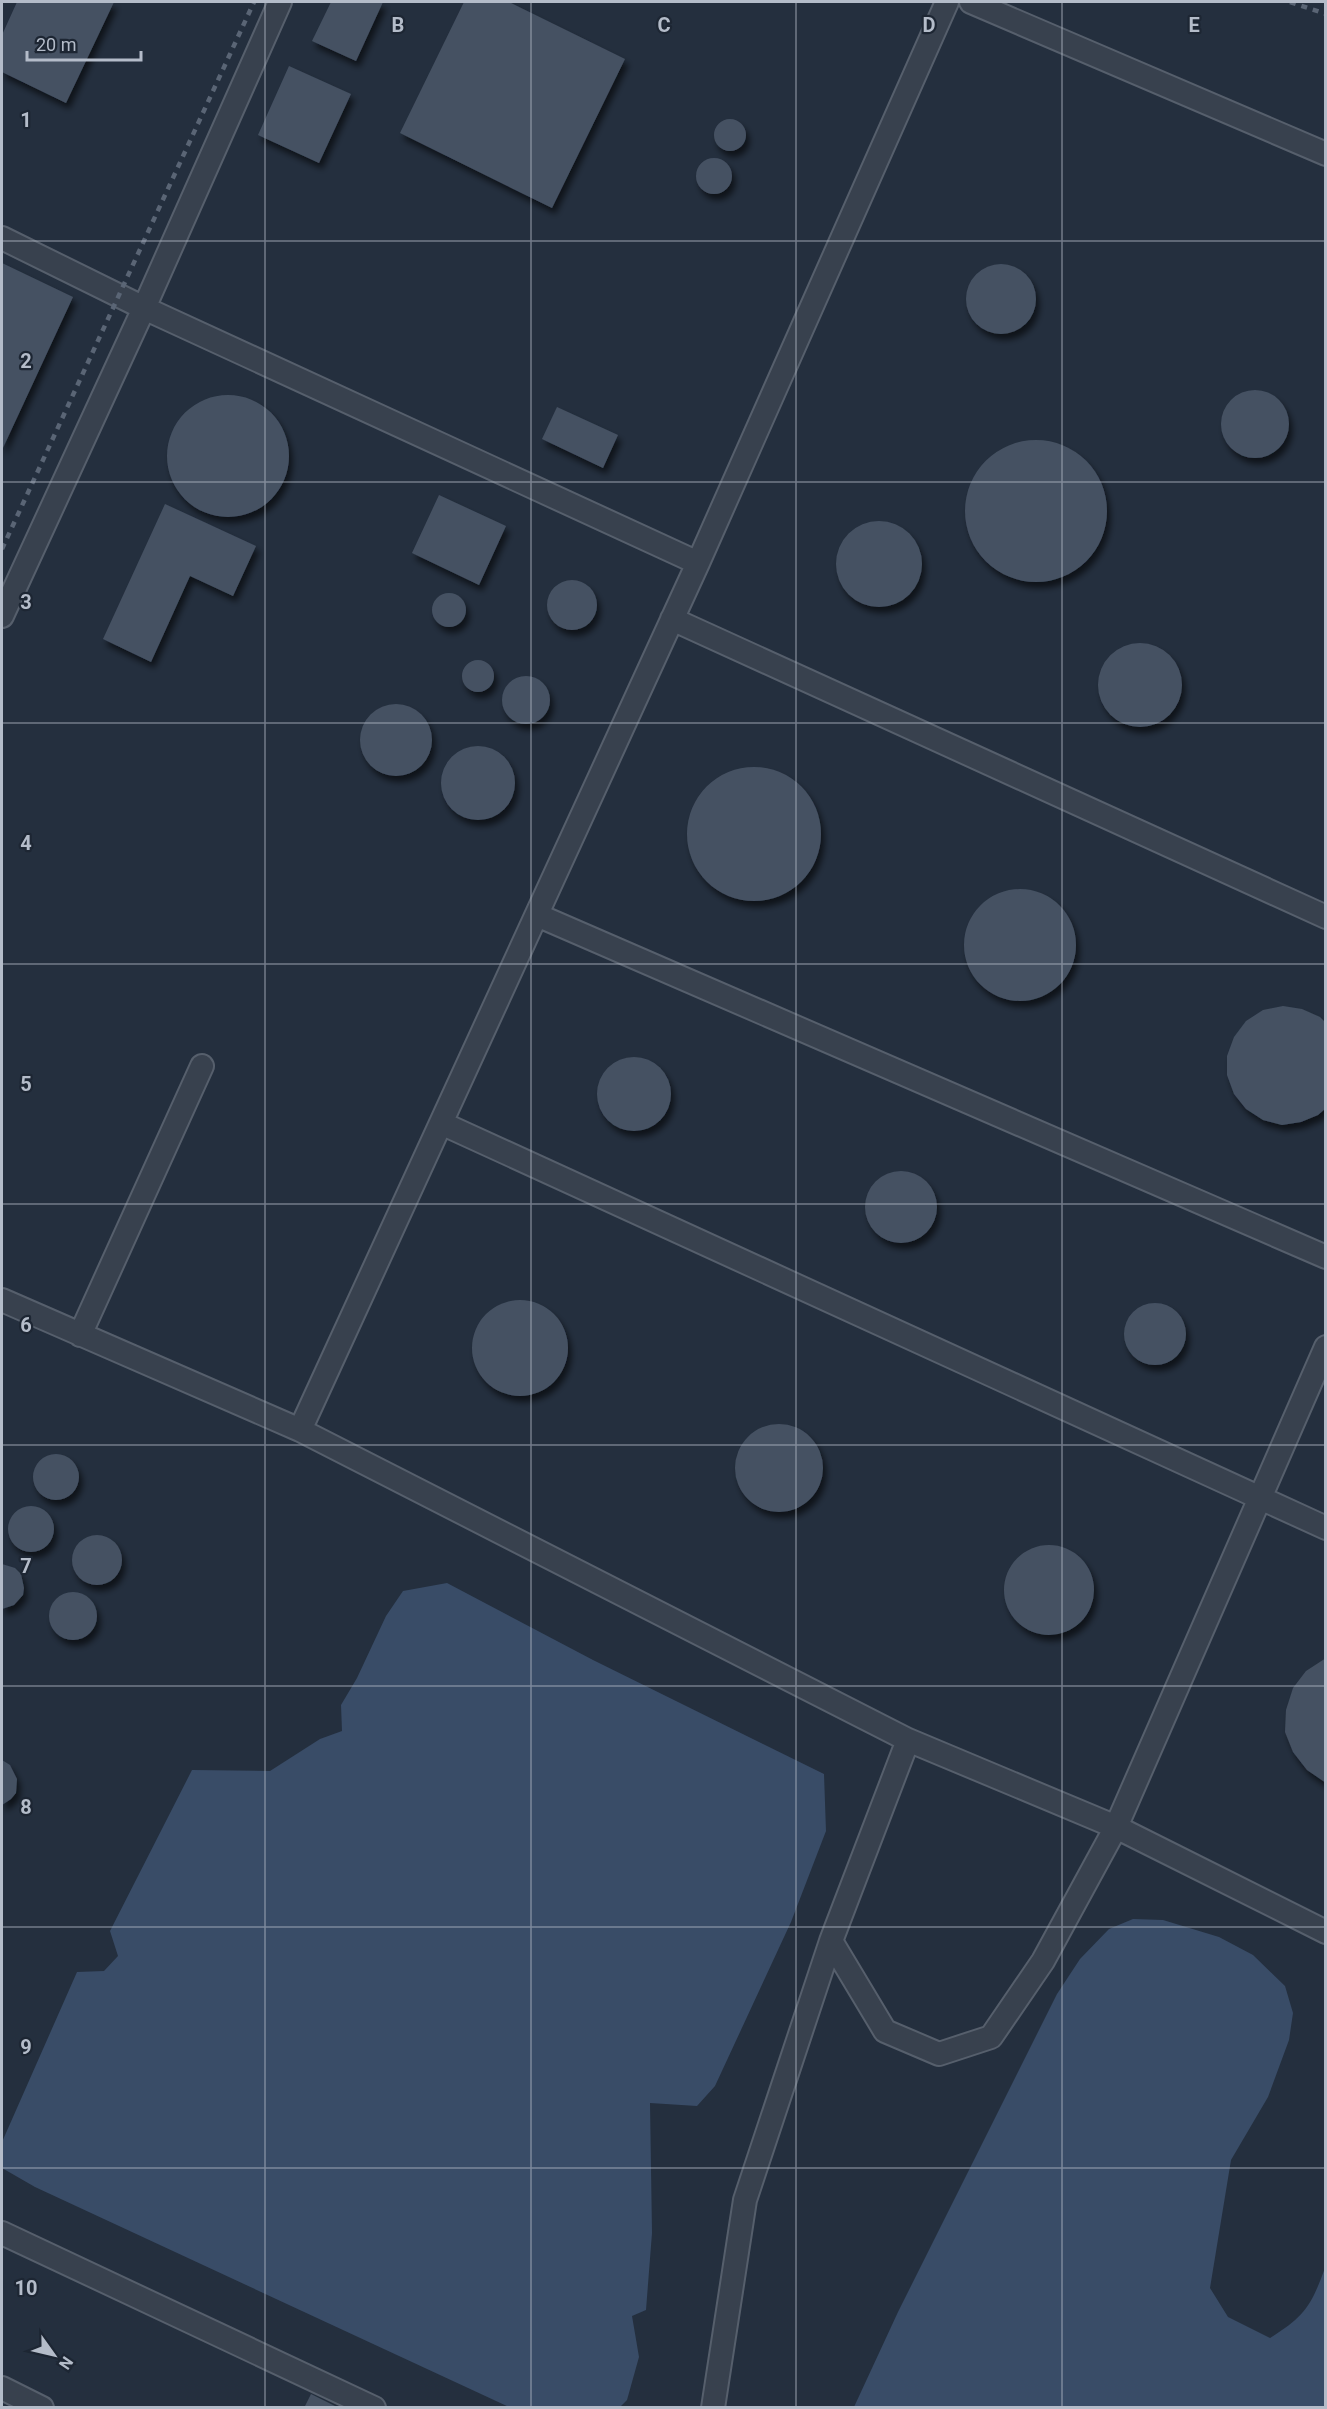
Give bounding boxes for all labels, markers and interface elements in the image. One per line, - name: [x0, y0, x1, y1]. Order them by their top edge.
- text: B: [392, 13, 404, 37]
- text: C: [657, 13, 671, 37]
- text: D: [923, 13, 936, 37]
- text: E: [1188, 13, 1200, 37]
- scale bar: [27, 24, 141, 62]
- text: 20 m: [36, 34, 76, 55]
- text: 1: [20, 108, 32, 132]
- text: 2: [20, 349, 32, 373]
- text: 3: [20, 590, 32, 614]
- text: 4: [20, 831, 32, 855]
- text: 5: [20, 1072, 32, 1096]
- text: 6: [20, 1313, 32, 1337]
- text: 7: [20, 1554, 32, 1578]
- text: 8: [20, 1795, 32, 1819]
- text: 9: [20, 2035, 32, 2059]
- text: 10: [15, 2276, 37, 2300]
- north arrow: [24, 2325, 84, 2385]
- text: N: [55, 2353, 77, 2373]

